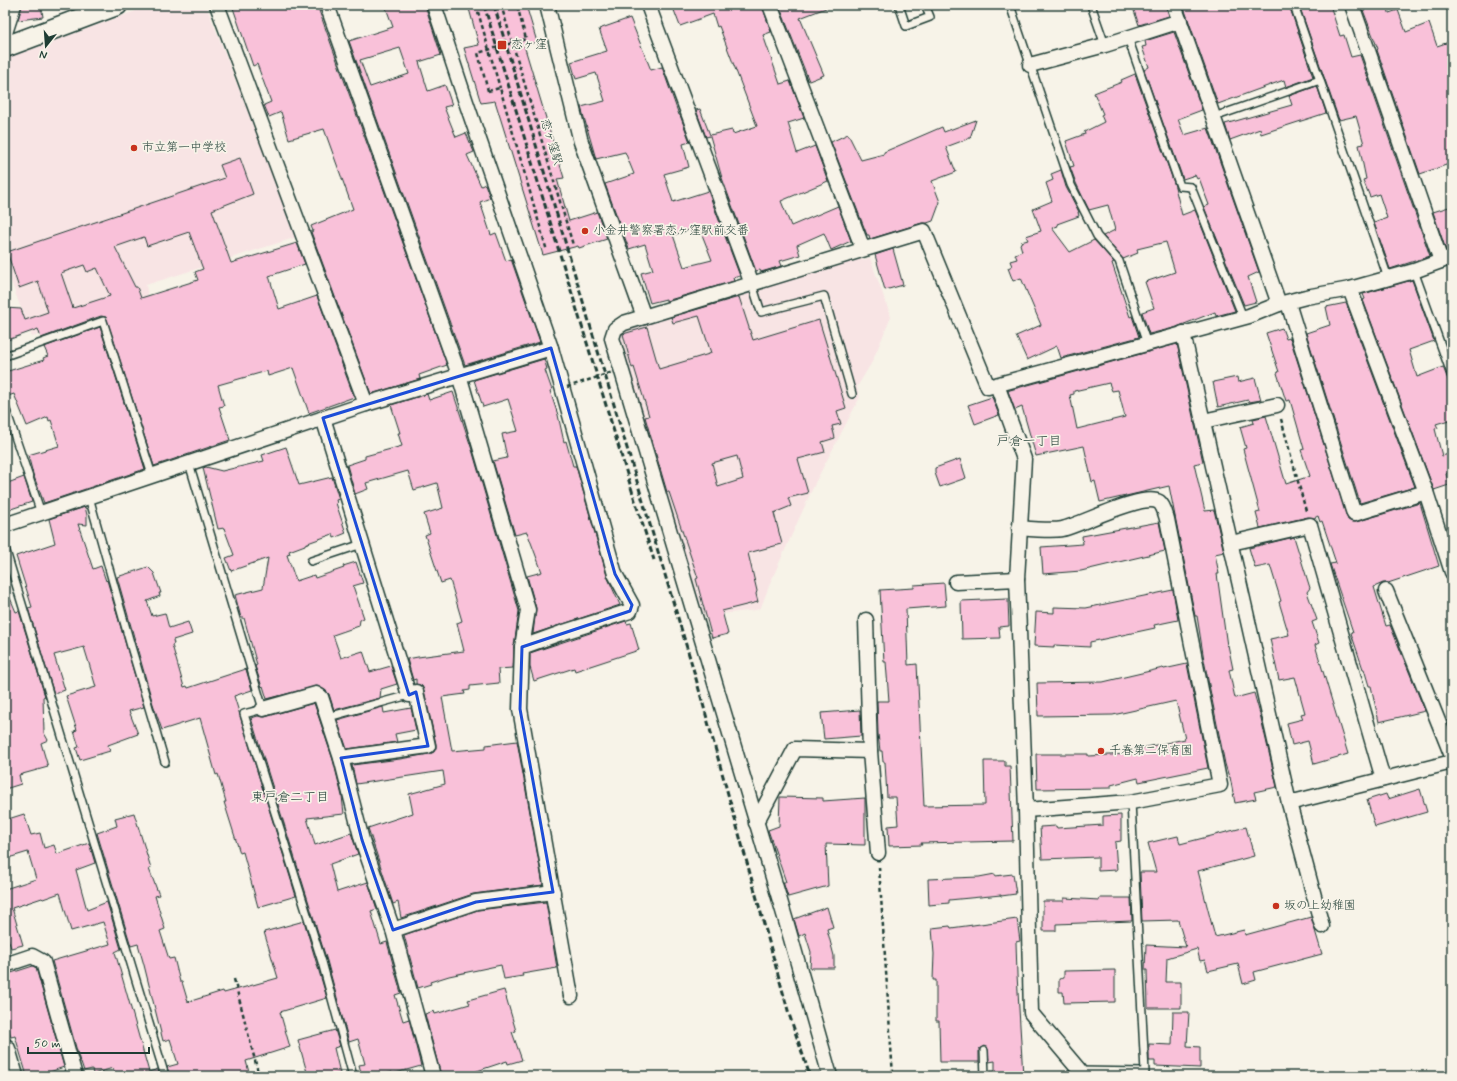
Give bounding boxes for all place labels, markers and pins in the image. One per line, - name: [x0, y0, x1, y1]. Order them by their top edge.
- place label: 恋ヶ窪: [511, 37, 547, 53]
- marker: 恋ヶ窪: [496, 39, 508, 51]
- place label: 市立第一中学校: [142, 140, 226, 156]
- marker: 市立第一中学校: [129, 143, 139, 153]
- place label: 小金井警察署恋ヶ窪駅前交番: [593, 223, 749, 239]
- marker: 小金井警察署恋ヶ窪駅前交番: [580, 226, 590, 236]
- place label: 千春第二保育園: [1109, 743, 1193, 759]
- marker: 千春第二保育園: [1096, 746, 1106, 756]
- place label: 坂の上幼稚園: [1284, 898, 1356, 914]
- marker: 坂の上幼稚園: [1271, 901, 1281, 911]

